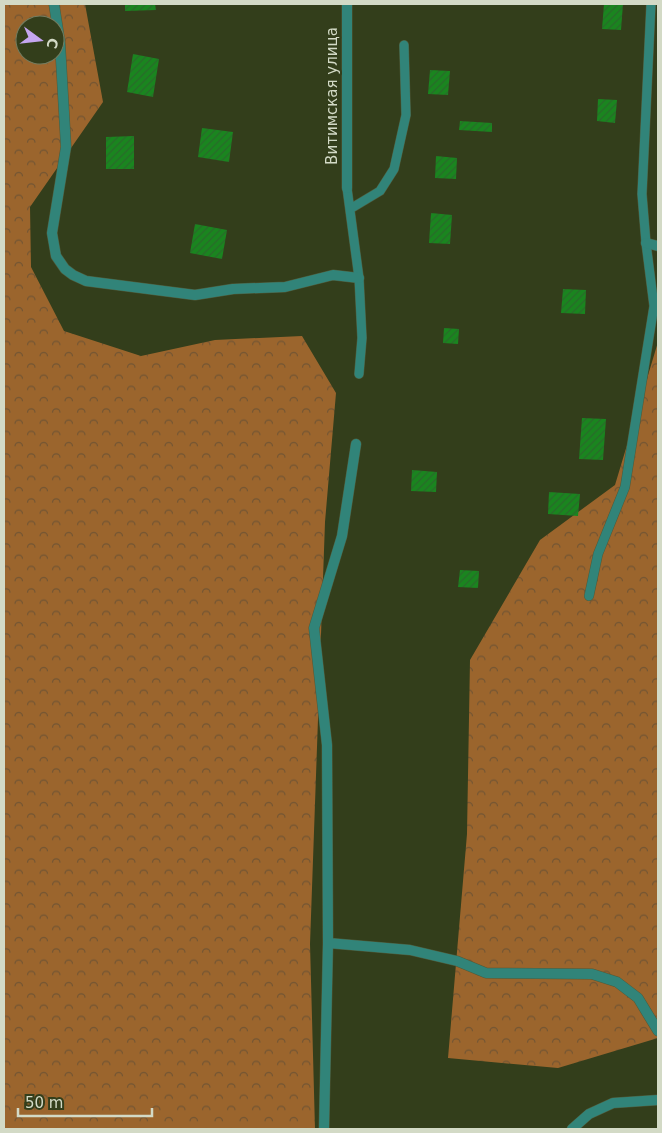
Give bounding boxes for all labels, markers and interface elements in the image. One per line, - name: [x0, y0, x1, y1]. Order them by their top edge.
- north arrow: [15, 15, 65, 65]
- street label: Витимская улица: [323, 27, 341, 165]
- text: С: [43, 36, 62, 50]
- scale bar: [18, 1086, 151, 1118]
- text: 50 m: [25, 1094, 63, 1112]

